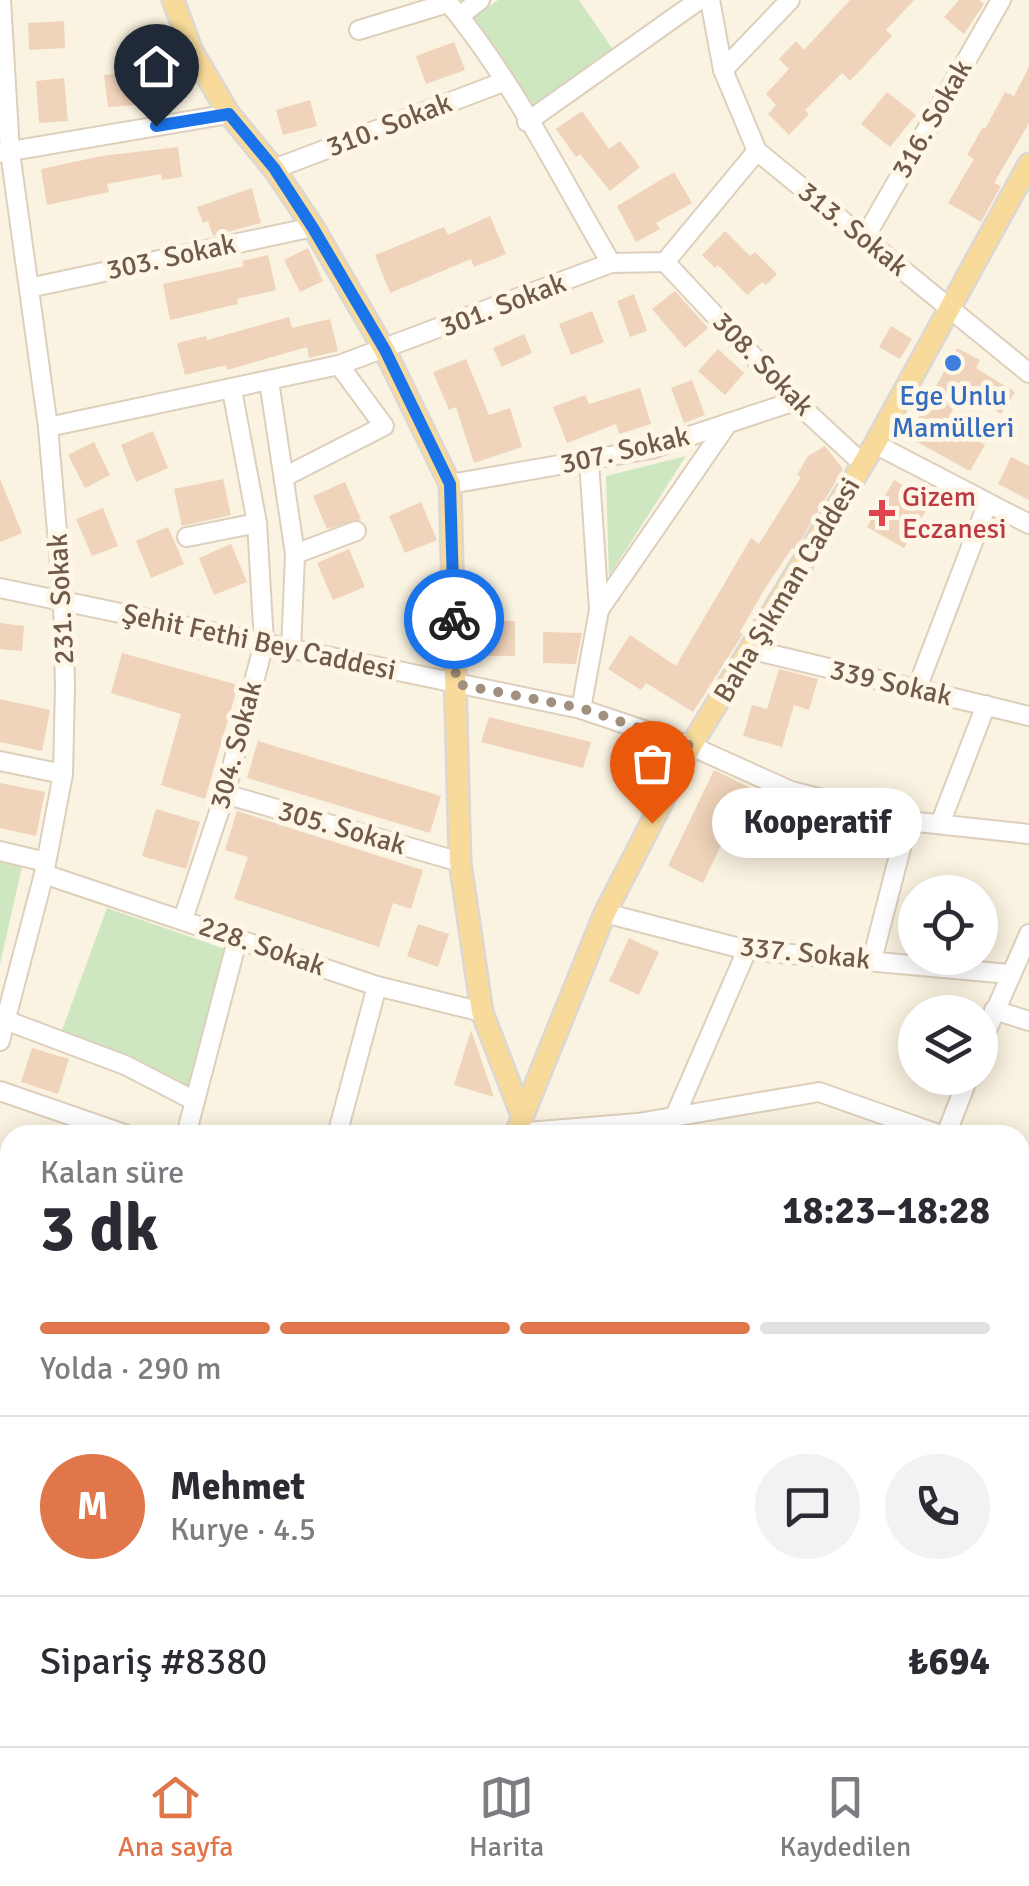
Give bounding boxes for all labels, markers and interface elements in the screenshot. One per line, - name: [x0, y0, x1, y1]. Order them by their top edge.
- pin: [114, 24, 199, 127]
- icon: home: [129, 39, 184, 94]
- street label: 316. Sokak: [884, 54, 980, 184]
- street label: 310. Sokak: [322, 86, 456, 164]
- street label: 313. Sokak: [791, 174, 915, 284]
- street label: 303. Sokak: [103, 227, 239, 287]
- street label: 301. Sokak: [436, 266, 570, 344]
- street label: 308. Sokak: [705, 305, 821, 423]
- marker: Ege Unlu Mamülleri: [942, 352, 964, 374]
- place label: Ege Unlu Mamülleri: [892, 379, 1014, 445]
- street label: 307. Sokak: [557, 419, 693, 481]
- street label: Baha Şıkman Caddesi: [706, 471, 868, 709]
- place label: Gizem Eczanesi: [902, 480, 1007, 546]
- marker: Gizem Eczanesi: [871, 502, 893, 524]
- street label: 231. Sokak: [41, 533, 81, 665]
- courier: [404, 569, 504, 669]
- icon: bike: [427, 592, 482, 647]
- street label: Şehit Fethi Bey Caddesi: [119, 596, 399, 688]
- street label: 339 Sokak: [827, 652, 955, 714]
- street label: 304. Sokak: [203, 677, 269, 813]
- pin: [610, 721, 695, 824]
- icon: bag: [625, 736, 680, 791]
- callout: Kooperatif: [712, 788, 922, 858]
- street label: 305. Sokak: [274, 794, 410, 862]
- text: Kooperatif: [743, 803, 891, 842]
- map controls: [898, 875, 998, 1095]
- button: locate: [898, 875, 998, 975]
- street label: 228. Sokak: [194, 909, 330, 983]
- street label: 337. Sokak: [738, 929, 872, 977]
- button: layers: [898, 995, 998, 1095]
- text: Kalan süre: [40, 1153, 184, 1192]
- text: 18:23–18:28: [782, 1187, 990, 1234]
- text: 3 dk: [40, 1189, 158, 1269]
- text: Yolda · 290 m: [40, 1349, 221, 1388]
- button: chat: [755, 1454, 860, 1559]
- button: phone: [885, 1454, 990, 1559]
- text: Mehmet: [170, 1463, 305, 1510]
- text: M: [77, 1483, 108, 1530]
- text: Kurye · 4.5: [170, 1510, 316, 1549]
- text: Sipariş #8380: [40, 1638, 267, 1685]
- text: ₺694: [908, 1638, 990, 1685]
- tab: Ana sayfa: [118, 1770, 234, 1864]
- tab: Harita: [469, 1770, 544, 1864]
- tab: Kaydedilen: [779, 1770, 911, 1864]

